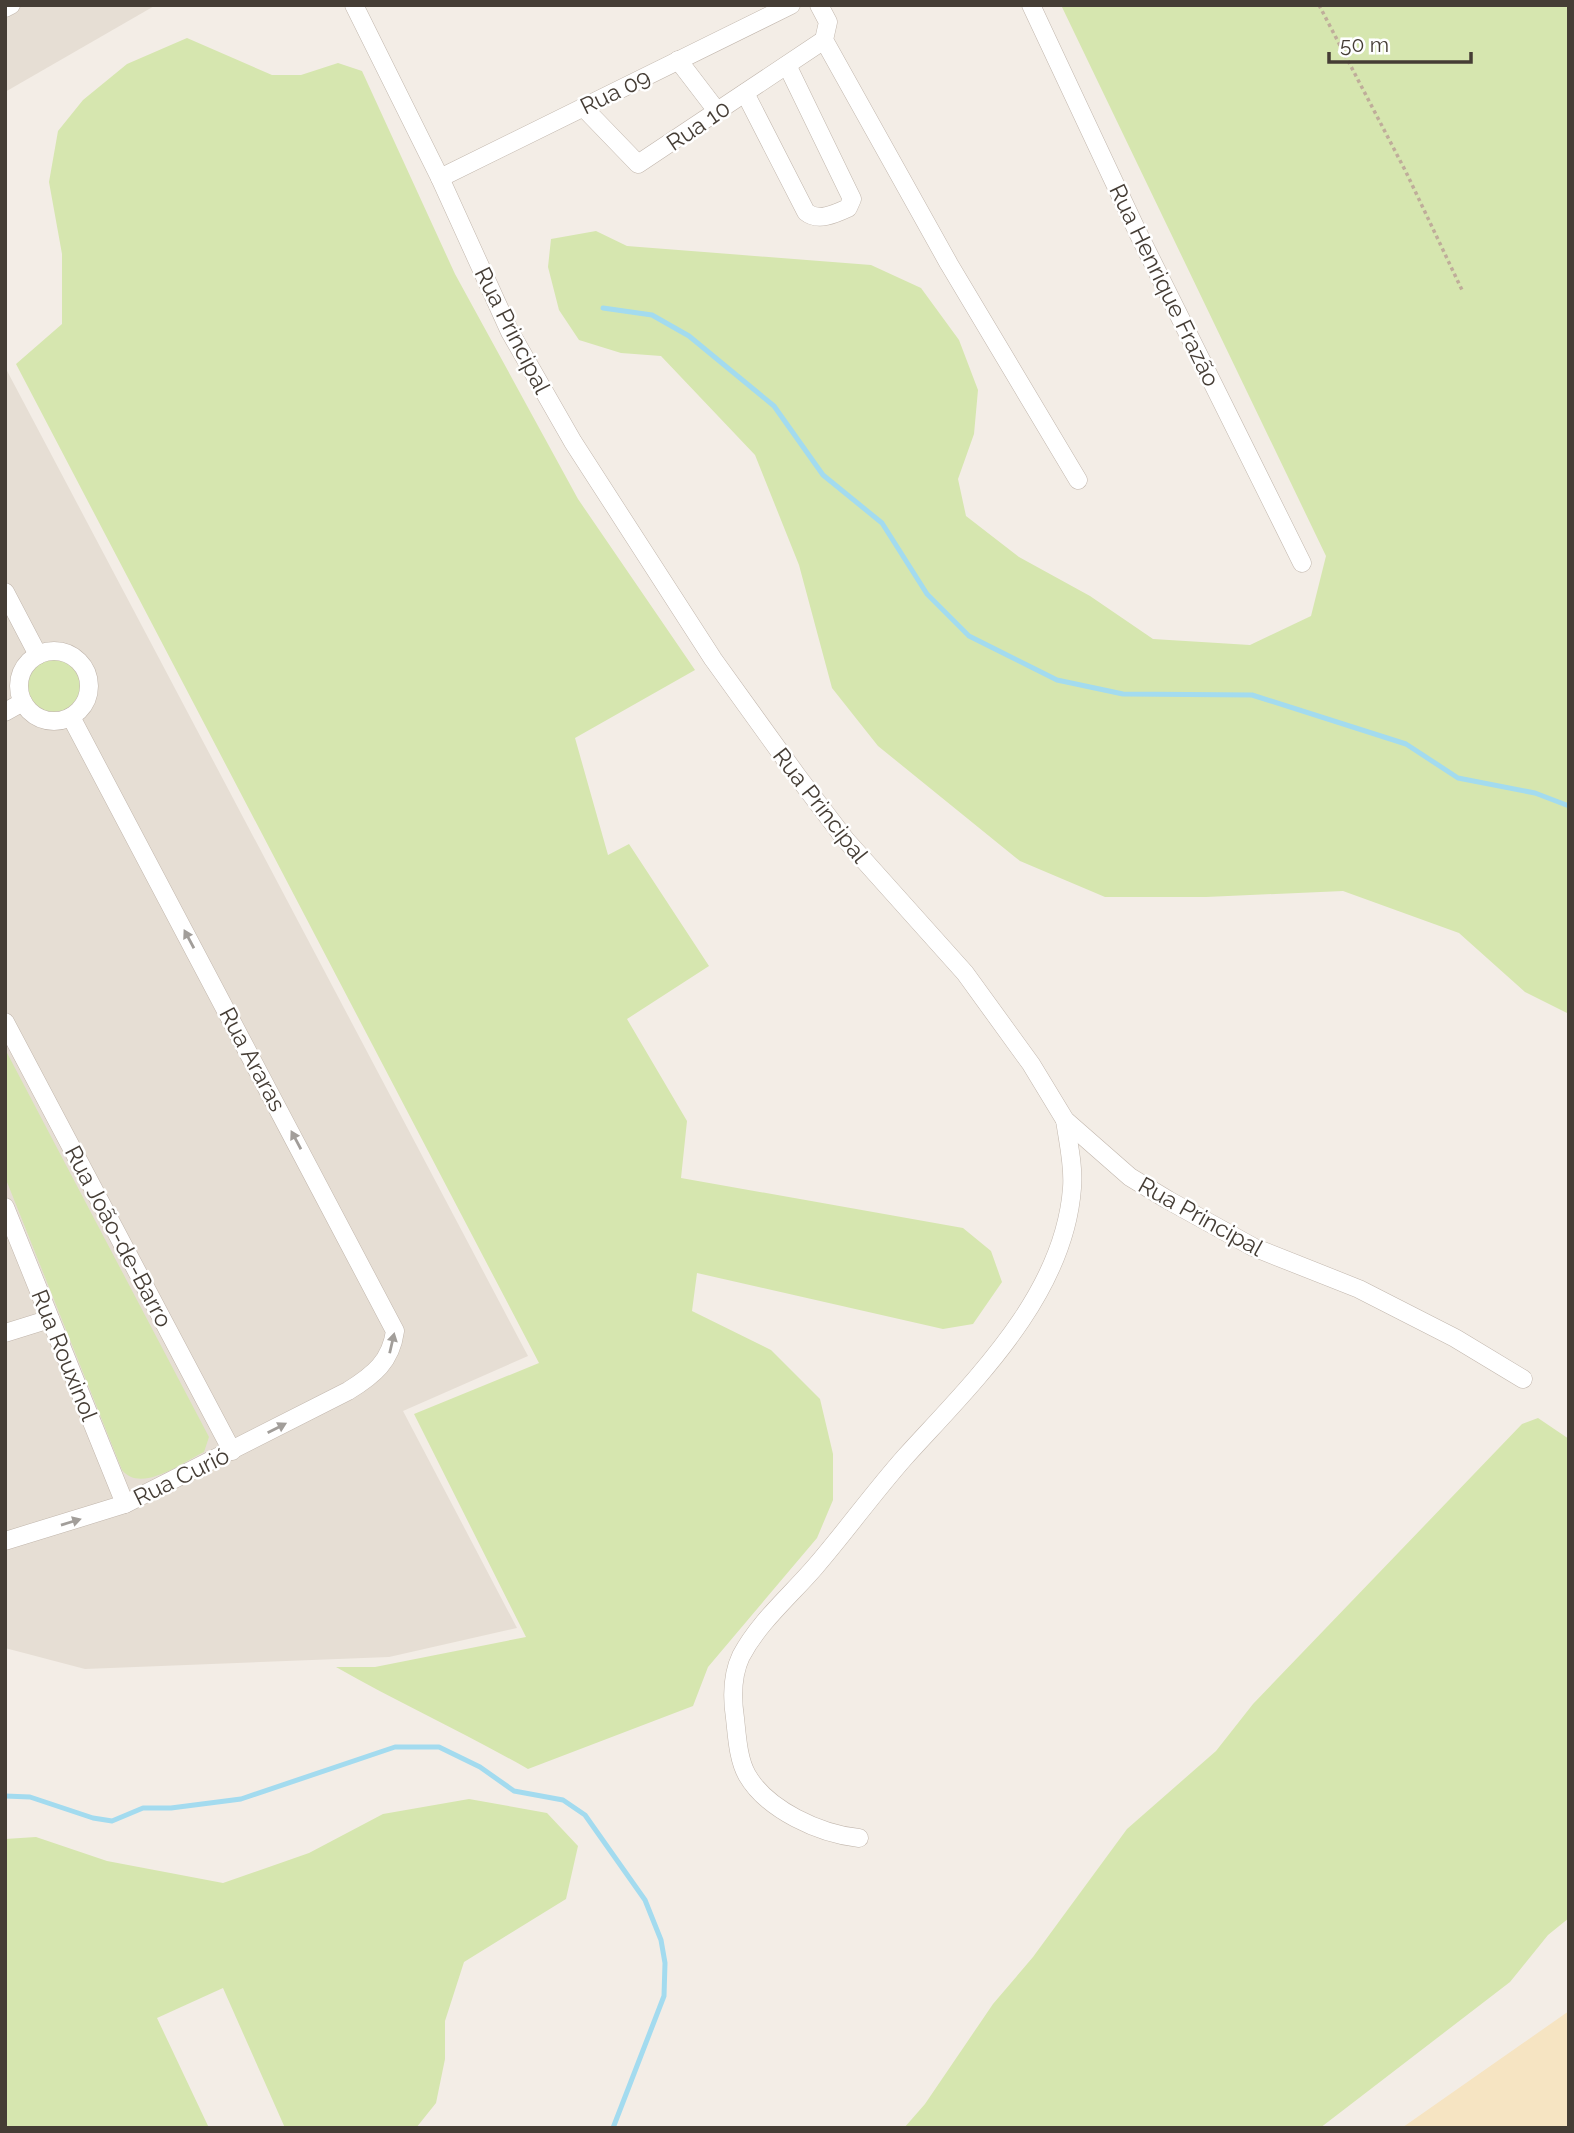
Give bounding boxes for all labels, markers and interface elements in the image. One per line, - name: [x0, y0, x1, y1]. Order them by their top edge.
- scale bar: [1329, 21, 1471, 65]
- text: 50 m: [1340, 32, 1389, 57]
- street label: Rua 09: [576, 63, 654, 119]
- street label: Rua 10: [661, 94, 735, 156]
- street label: Rua Henrique Frazão: [1104, 179, 1226, 391]
- street label: Rua Principal: [470, 262, 557, 398]
- street label: Rua Principal: [768, 742, 875, 868]
- one-way arrow: [183, 929, 195, 949]
- street label: Rua Araras: [214, 1002, 292, 1116]
- one-way arrow: [290, 1130, 302, 1150]
- street label: Rua João-de-Barro: [60, 1141, 178, 1331]
- street label: Rua Principal: [1134, 1171, 1269, 1262]
- street label: Rua Rouxinol: [26, 1286, 104, 1425]
- one-way arrow: [387, 1331, 398, 1353]
- one-way arrow: [267, 1422, 287, 1433]
- street label: Rua Curió: [129, 1441, 233, 1511]
- one-way arrow: [60, 1517, 81, 1527]

